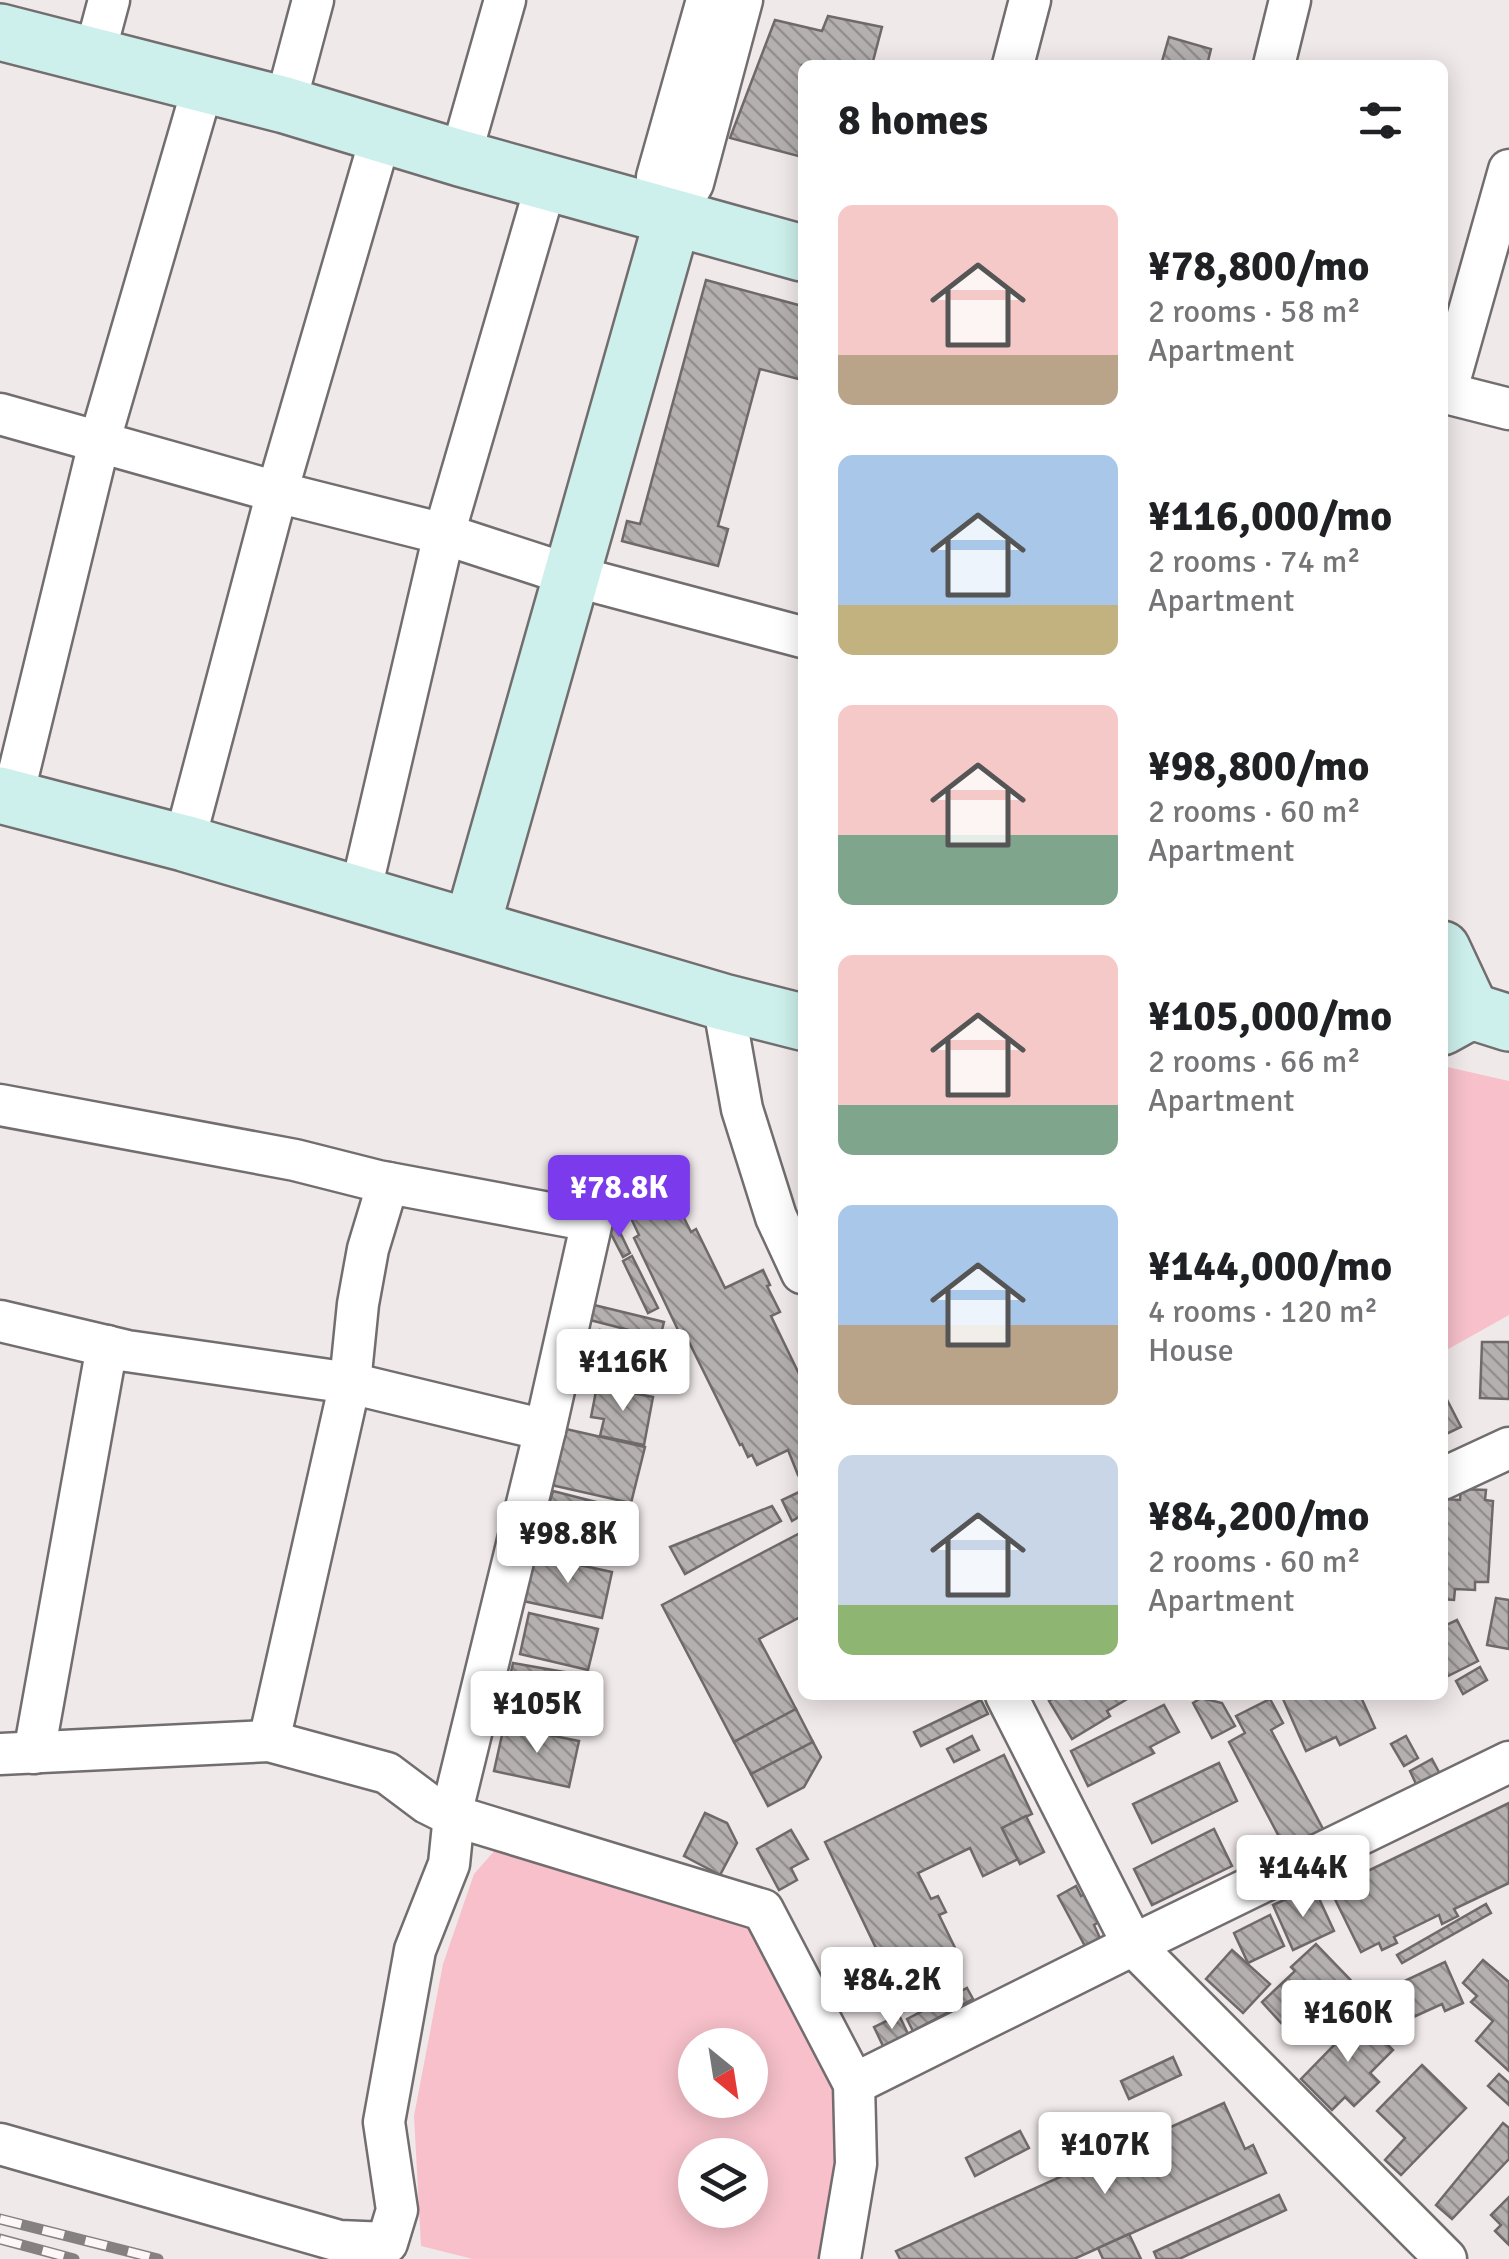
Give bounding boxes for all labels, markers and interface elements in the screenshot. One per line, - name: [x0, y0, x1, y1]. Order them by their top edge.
- icon: filters: [1353, 93, 1408, 148]
- text: 8 homes: [838, 95, 988, 146]
- text: ¥78,800/mo: [1148, 241, 1369, 292]
- icon: home: [918, 245, 1038, 365]
- text: 2 rooms · 58 m²: [1148, 292, 1361, 331]
- text: Apartment: [1148, 331, 1295, 370]
- text: ¥116,000/mo: [1148, 491, 1392, 542]
- icon: home: [918, 495, 1038, 615]
- text: 2 rooms · 74 m²: [1148, 542, 1361, 581]
- text: Apartment: [1148, 581, 1295, 620]
- text: ¥98,800/mo: [1148, 741, 1369, 792]
- icon: home: [918, 745, 1038, 865]
- text: 2 rooms · 60 m²: [1148, 792, 1361, 831]
- text: Apartment: [1148, 831, 1295, 870]
- text: ¥105,000/mo: [1148, 991, 1392, 1042]
- icon: home: [918, 995, 1038, 1115]
- text: 2 rooms · 66 m²: [1148, 1042, 1361, 1081]
- text: Apartment: [1148, 1081, 1295, 1120]
- pin: ¥78.8K: [538, 1155, 700, 1240]
- text: ¥78.8K: [570, 1168, 668, 1207]
- text: ¥144,000/mo: [1148, 1241, 1392, 1292]
- icon: home: [918, 1245, 1038, 1365]
- text: 4 rooms · 120 m²: [1148, 1292, 1378, 1331]
- pin: ¥116K: [553, 1329, 693, 1414]
- text: House: [1148, 1331, 1234, 1370]
- text: ¥116K: [579, 1342, 667, 1381]
- text: ¥84,200/mo: [1148, 1491, 1369, 1542]
- icon: home: [918, 1495, 1038, 1615]
- pin: ¥98.8K: [487, 1501, 649, 1586]
- text: ¥98.8K: [519, 1514, 617, 1553]
- text: 2 rooms · 60 m²: [1148, 1542, 1361, 1581]
- text: Apartment: [1148, 1581, 1295, 1620]
- pin: ¥105K: [467, 1671, 607, 1756]
- text: ¥105K: [493, 1684, 581, 1723]
- pin: ¥144K: [1233, 1835, 1373, 1920]
- text: ¥144K: [1259, 1848, 1347, 1887]
- pin: ¥84.2K: [811, 1947, 973, 2032]
- text: ¥84.2K: [843, 1960, 941, 1999]
- pin: ¥160K: [1278, 1980, 1418, 2065]
- text: ¥160K: [1304, 1993, 1392, 2032]
- north arrow: [678, 2028, 768, 2118]
- map controls: [678, 2028, 768, 2228]
- pin: ¥107K: [1035, 2112, 1175, 2197]
- text: ¥107K: [1061, 2125, 1149, 2164]
- button: layers: [678, 2138, 768, 2228]

